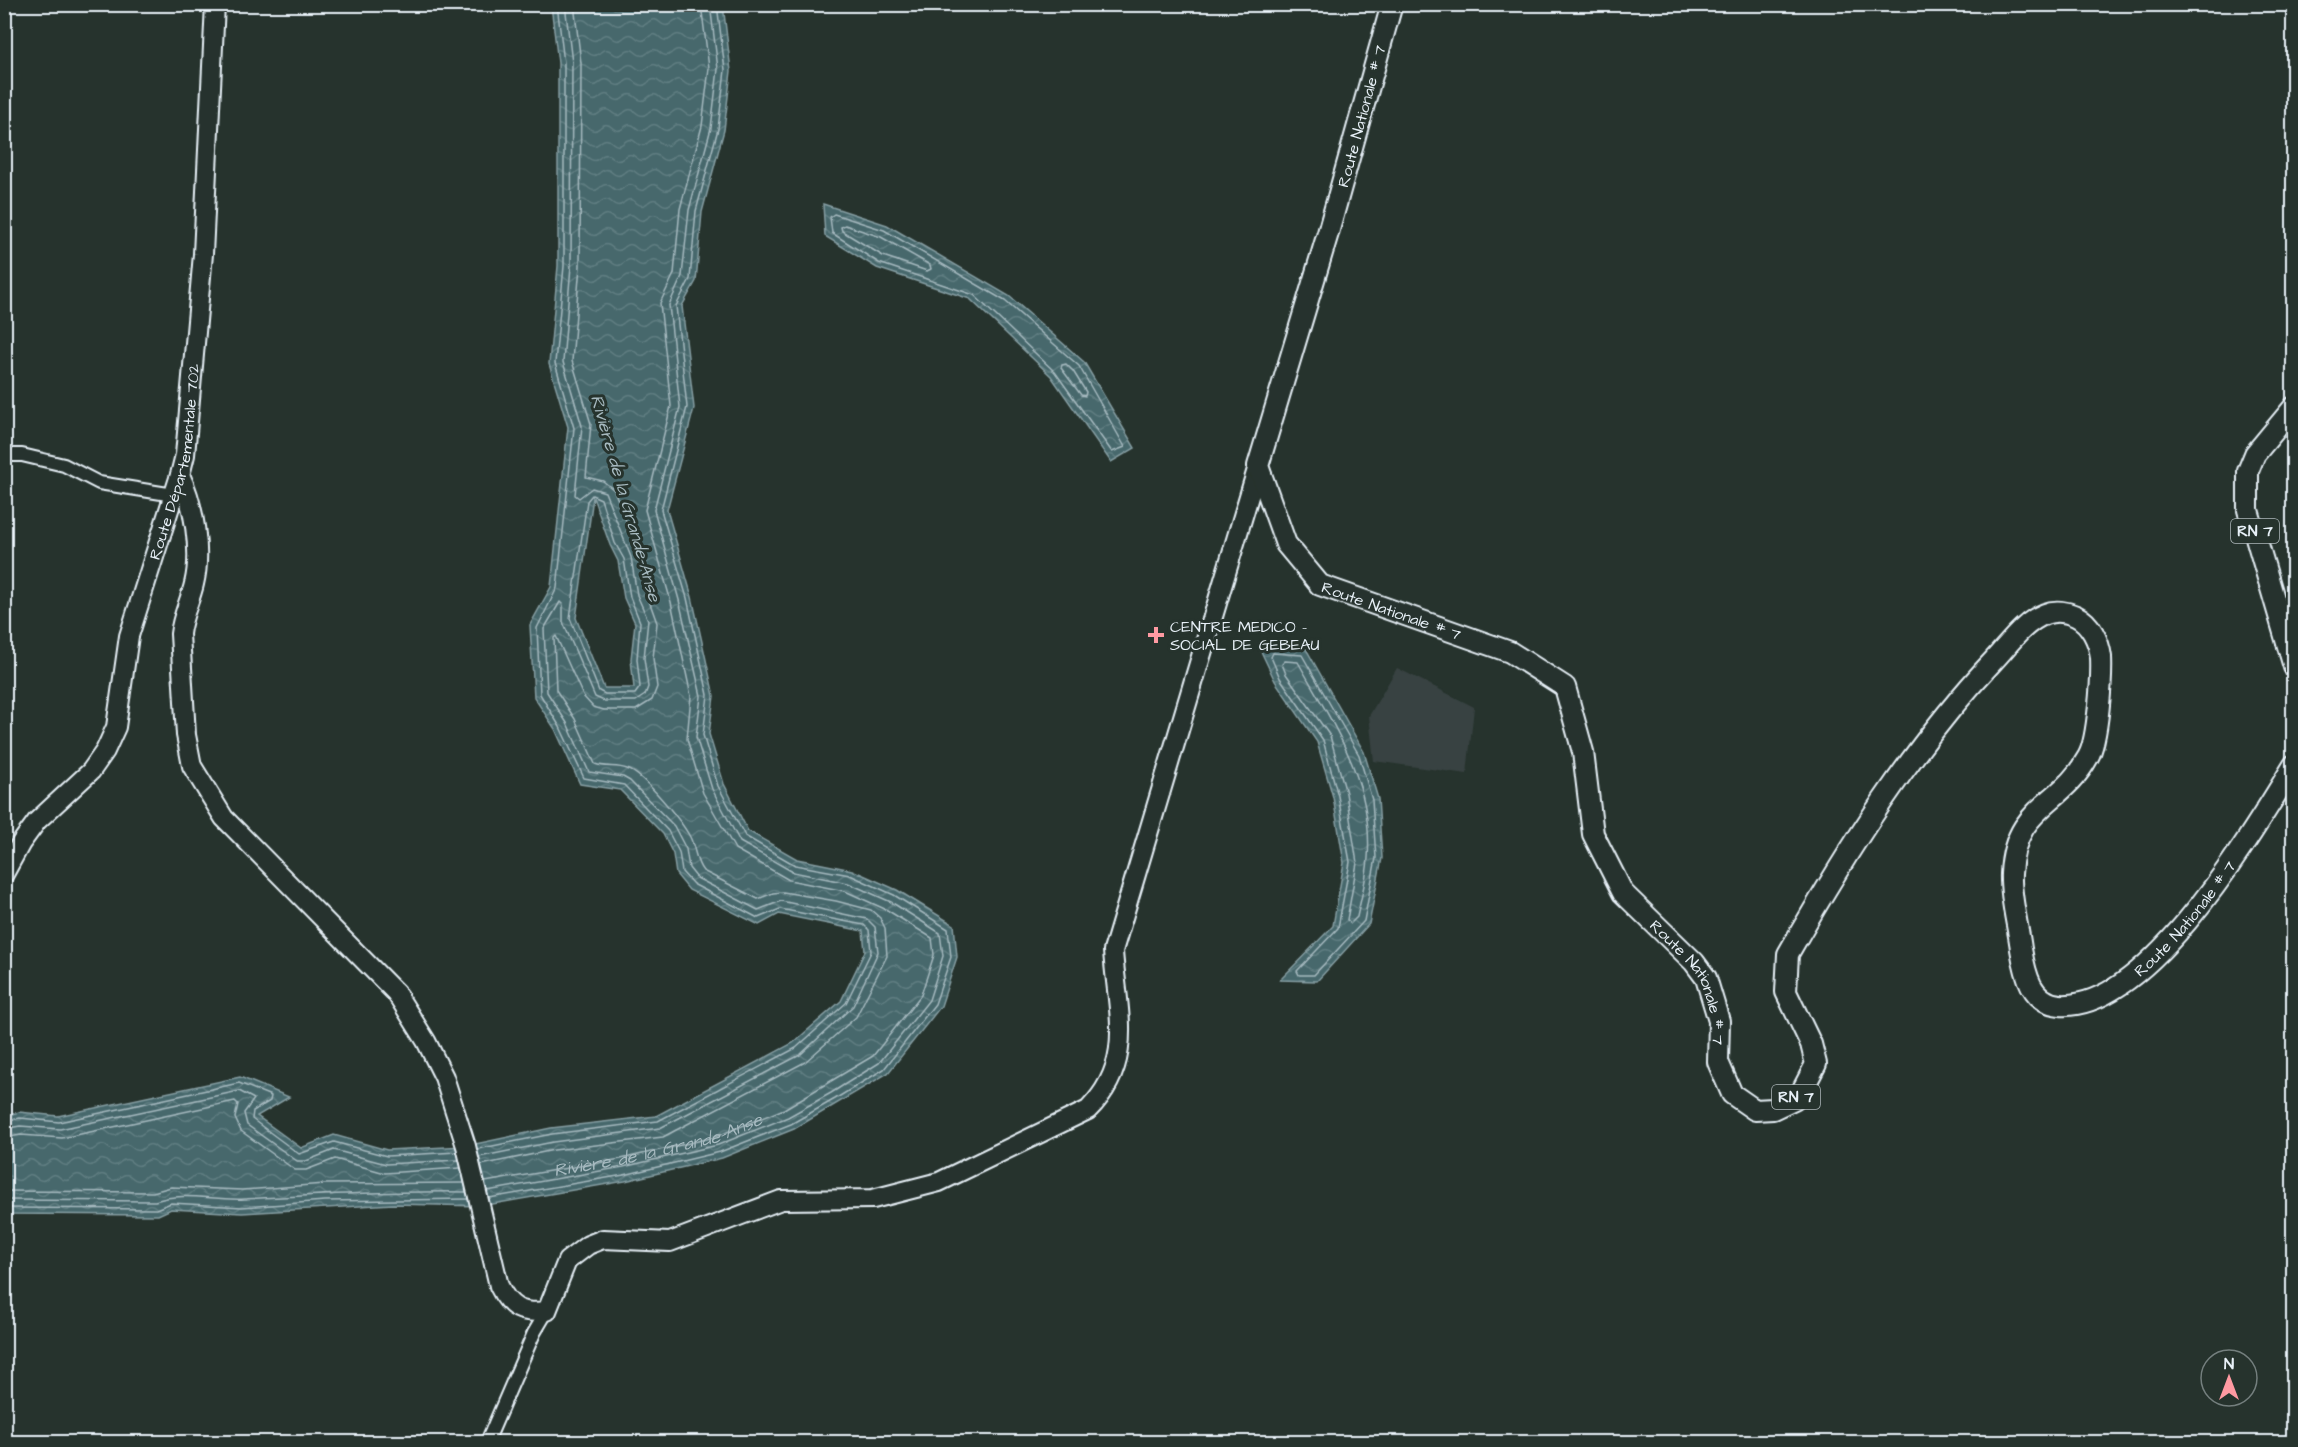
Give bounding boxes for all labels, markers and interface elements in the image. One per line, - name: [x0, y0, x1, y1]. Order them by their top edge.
- street label: Route Nationale # 7: [1332, 43, 1392, 190]
- street label: Route Départementale 702: [144, 363, 205, 563]
- water label: Rivière de la Grande-Anse: [584, 392, 667, 606]
- road number: RN 7: [2231, 519, 2279, 543]
- street label: Route Nationale # 7: [1319, 576, 1464, 646]
- place label: CENTRE MEDICO - SOCIAL DE GEBEAU: [1170, 616, 1319, 656]
- marker: CENTRE MEDICO - SOCIAL DE GEBEAU: [1147, 626, 1165, 644]
- street label: Route Nationale # 7: [2130, 857, 2241, 982]
- street label: Route Nationale # 7: [1645, 915, 1729, 1046]
- road number: RN 7: [1772, 1085, 1820, 1109]
- water label: Rivière de la Grande-Anse: [552, 1107, 767, 1183]
- north arrow: [2199, 1348, 2259, 1408]
- text: N: [2224, 1353, 2234, 1375]

